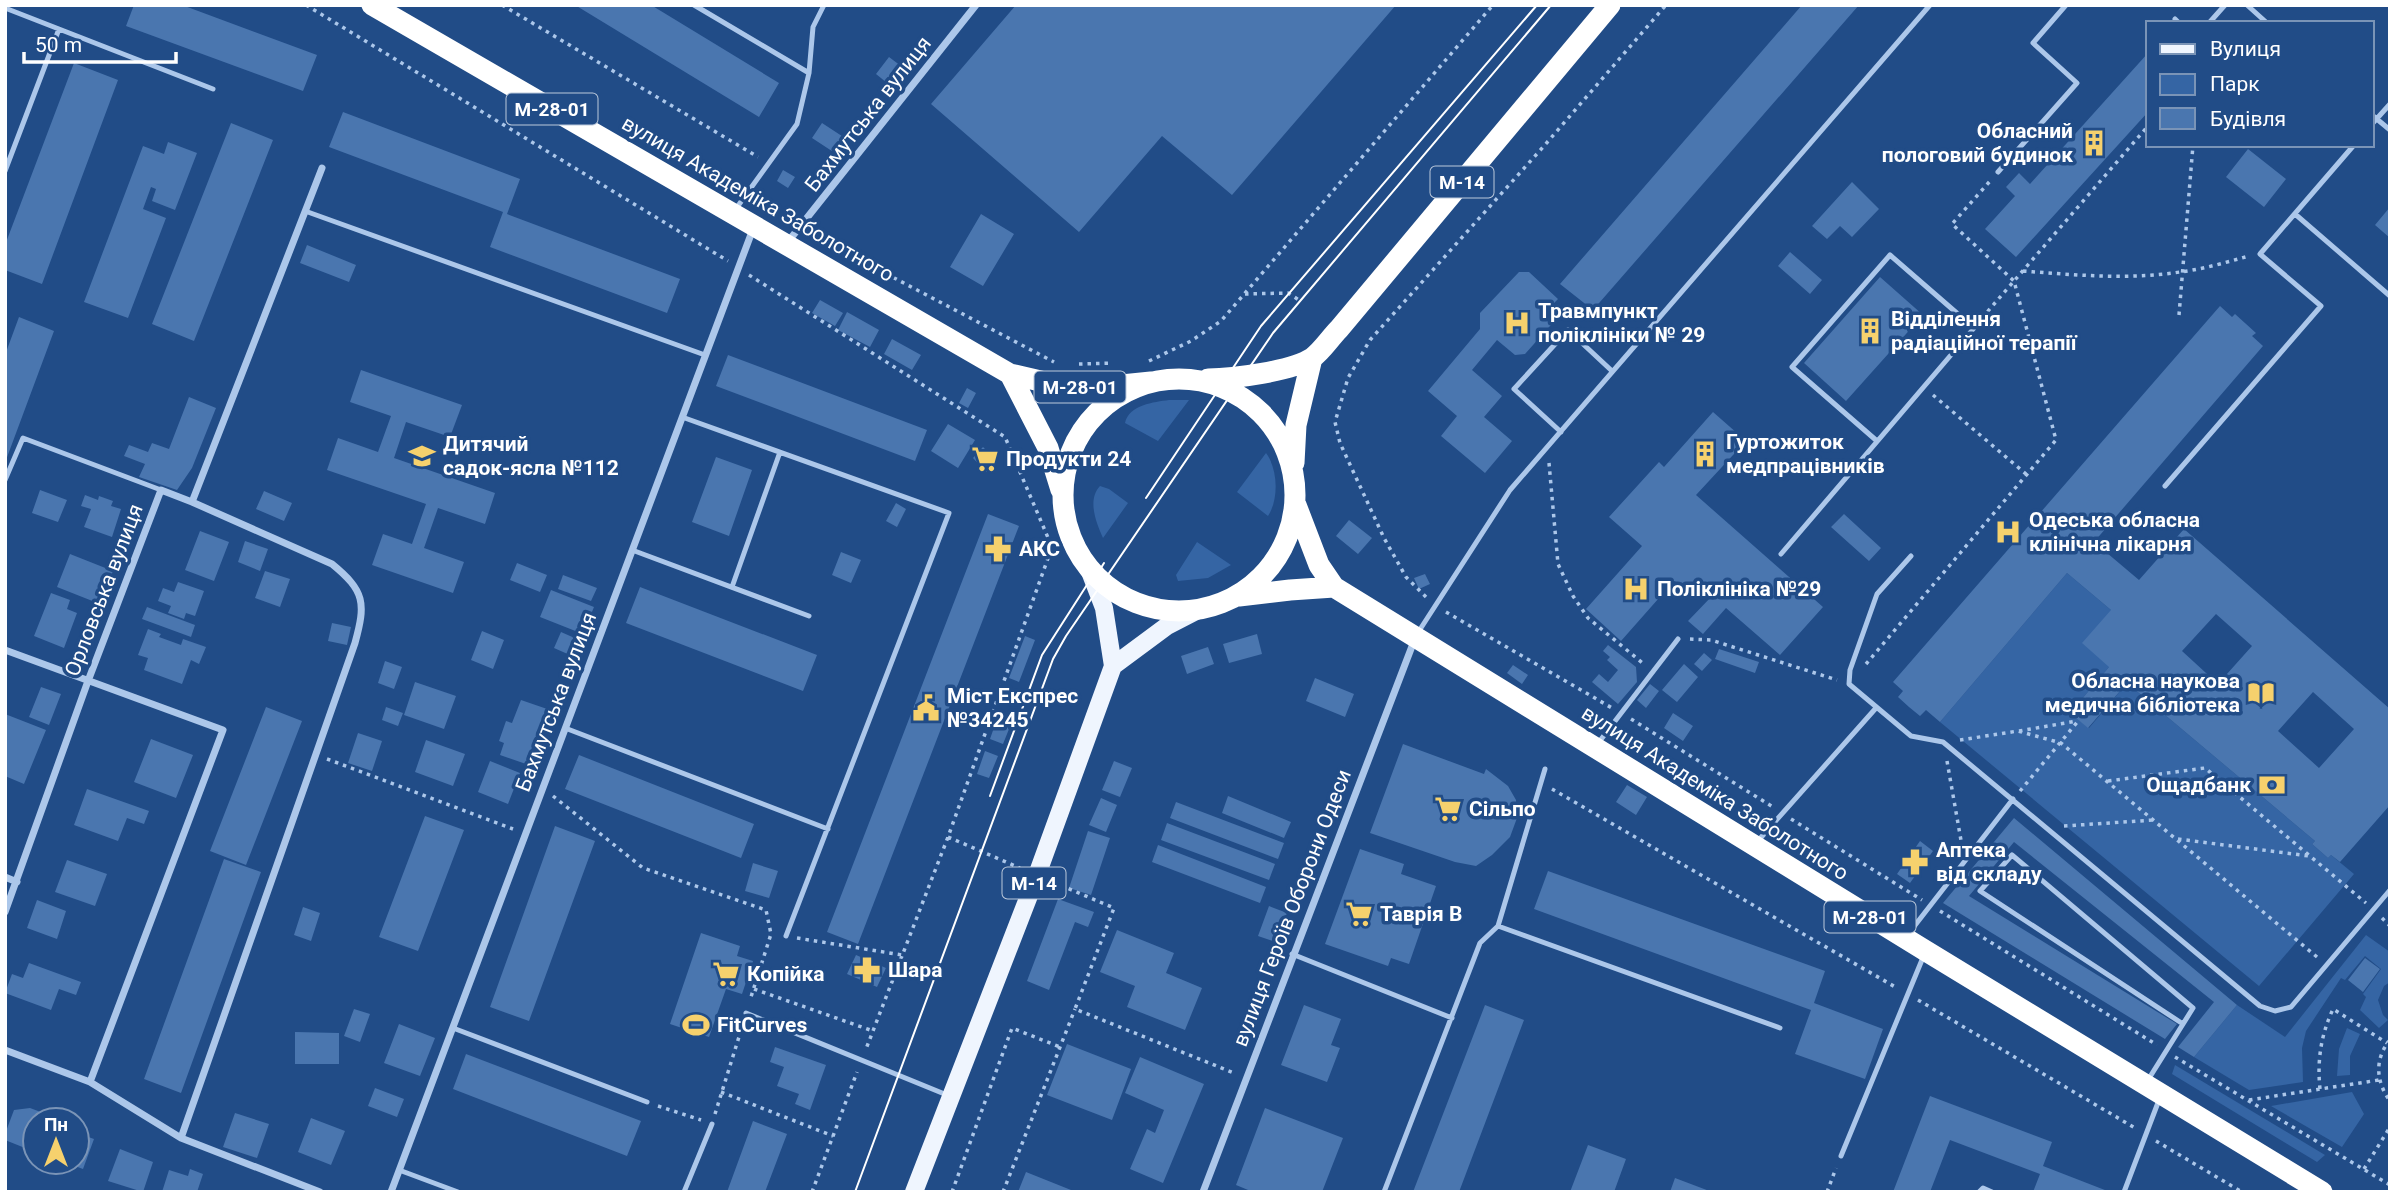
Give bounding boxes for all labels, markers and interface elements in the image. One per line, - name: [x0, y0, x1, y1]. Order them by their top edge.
- scale bar: [24, 21, 177, 65]
- legend: [2146, 21, 2374, 147]
- street label: Бахмутська вулиця: [800, 32, 936, 196]
- text: 50 m: [35, 33, 82, 57]
- text: Вулиця: [2210, 37, 2281, 61]
- text: Парк: [2210, 72, 2260, 96]
- road number: М-28-01: [506, 94, 598, 124]
- text: Будівля: [2210, 107, 2286, 131]
- street label: вулиця Академіка Заболотного: [618, 111, 898, 287]
- place label: Обласний пологовий будинок: [1882, 119, 2073, 167]
- building icon: Обласний пологовий будинок: [2079, 128, 2109, 158]
- road number: М-14: [1430, 166, 1494, 198]
- place label: Травмпункт поліклініки № 29: [1538, 299, 1705, 347]
- place label: Відділення радіаційної терапії: [1891, 307, 2078, 355]
- hospital icon: Травмпункт поліклініки № 29: [1502, 308, 1532, 338]
- building icon: Відділення радіаційної терапії: [1855, 316, 1885, 346]
- road number: М-28-01: [1034, 372, 1126, 402]
- place label: Гуртожиток медпрацівників: [1726, 430, 1885, 478]
- place label: Дитячий садок-ясла №112: [443, 432, 619, 480]
- building icon: Гуртожиток медпрацівників: [1690, 439, 1720, 469]
- school or university icon: Дитячий садок-ясла №112: [407, 441, 437, 471]
- supermarket icon: Продукти 24: [970, 444, 1000, 474]
- place label: Продукти 24: [1006, 447, 1131, 471]
- street label: Орловська вулиця: [60, 501, 148, 679]
- place label: Одеська обласна клінічна лікарня: [2029, 508, 2200, 556]
- hospital icon: Одеська обласна клінічна лікарня: [1993, 517, 2023, 547]
- pharmacy icon: АКС: [983, 534, 1013, 564]
- place label: АКС: [1019, 537, 1060, 561]
- hospital icon: Поліклініка №29: [1621, 574, 1651, 604]
- place label: Поліклініка №29: [1657, 577, 1821, 601]
- street label: Бахмутська вулиця: [511, 609, 601, 795]
- place label: Обласна наукова медична бібліотека: [2045, 669, 2240, 717]
- library icon: Обласна наукова медична бібліотека: [2246, 678, 2276, 708]
- place label: Міст Експрес №34245: [947, 684, 1078, 732]
- public building icon: Міст Експрес №34245: [911, 693, 941, 723]
- street label: вулиця Академіка Заболотного: [1577, 701, 1853, 885]
- street label: вулиця Героїв Оборони Одеси: [1228, 766, 1356, 1050]
- bank icon: Ощадбанк: [2257, 770, 2287, 800]
- place label: Ощадбанк: [2146, 773, 2251, 797]
- supermarket icon: Сільпо: [1433, 794, 1463, 824]
- place label: Сільпо: [1469, 797, 1536, 821]
- place label: Аптека від складу: [1936, 838, 2042, 886]
- pharmacy icon: Аптека від складу: [1900, 847, 1930, 877]
- road number: М-14: [1002, 868, 1066, 898]
- supermarket icon: Таврія В: [1344, 899, 1374, 929]
- place label: Таврія В: [1380, 902, 1462, 926]
- road number: М-28-01: [1825, 902, 1916, 932]
- pharmacy icon: Шара: [852, 955, 882, 985]
- place label: Шара: [888, 958, 942, 982]
- supermarket icon: Копійка: [711, 959, 741, 989]
- place label: Копійка: [747, 962, 825, 986]
- sports icon: FitCurves: [681, 1010, 711, 1040]
- place label: FitCurves: [717, 1013, 807, 1037]
- north arrow: [21, 1106, 91, 1176]
- text: Пн: [44, 1113, 68, 1136]

